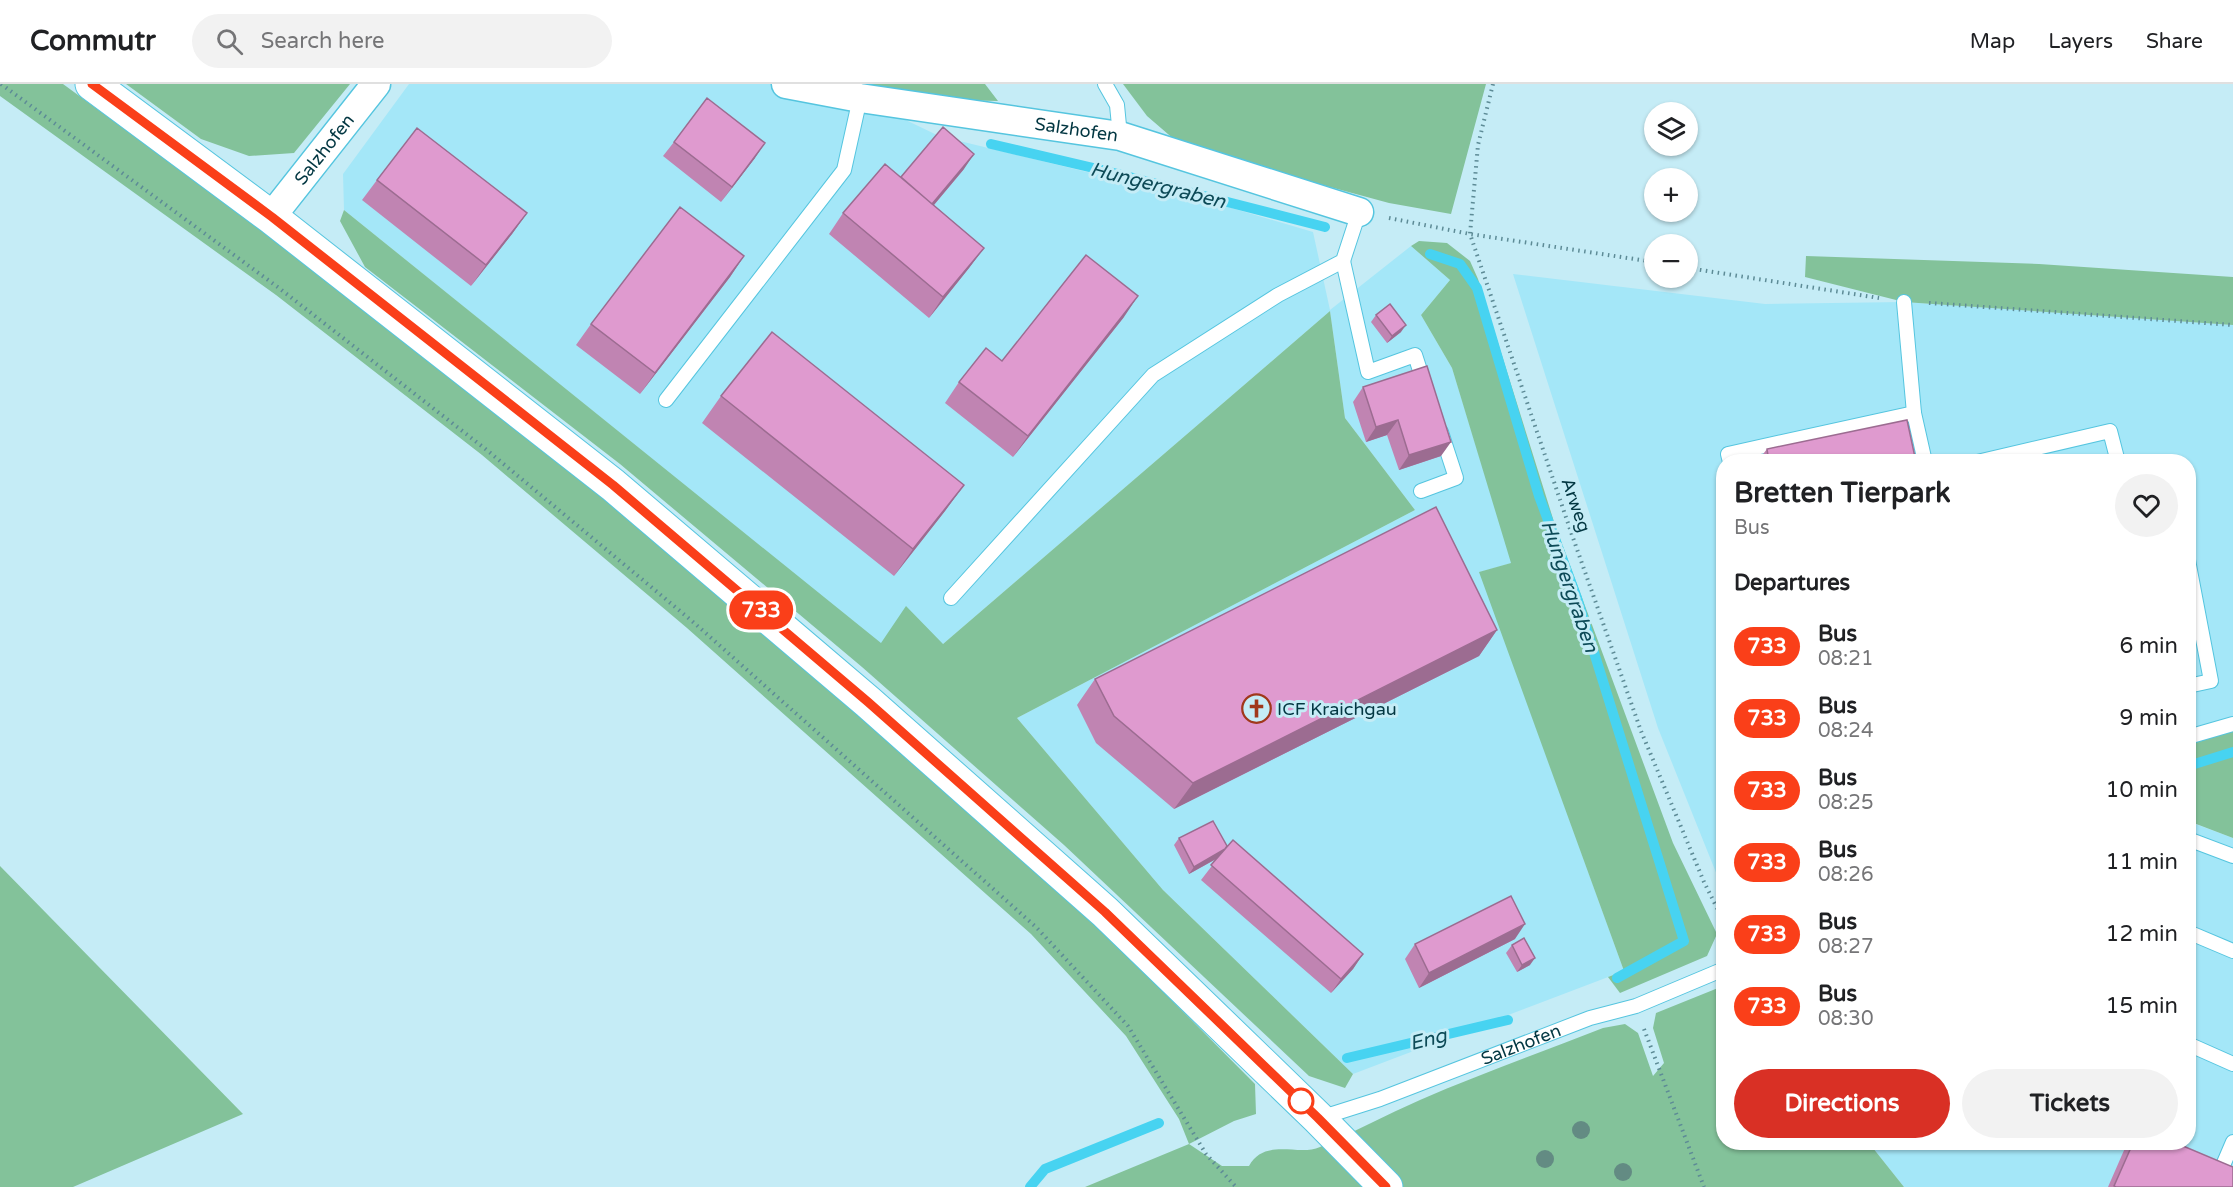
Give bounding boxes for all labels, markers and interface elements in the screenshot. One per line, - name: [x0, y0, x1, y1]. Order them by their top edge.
- search box: [192, 14, 612, 68]
- text: Commutr: [30, 24, 156, 58]
- icon: search: [213, 25, 246, 58]
- text: Search here: [261, 28, 385, 54]
- text: Map: [1970, 29, 2015, 54]
- text: Layers: [2048, 29, 2113, 54]
- text: Share: [2146, 29, 2203, 54]
- map controls: [1644, 102, 1698, 288]
- button: layers: [1644, 102, 1698, 156]
- street label: Salzhofen: [290, 110, 359, 189]
- street label: Salzhofen: [1033, 113, 1120, 147]
- water label: Hungergraben: [1088, 158, 1228, 215]
- button: +: [1644, 168, 1698, 222]
- button: −: [1644, 234, 1698, 288]
- button: heart: [2115, 474, 2178, 537]
- street label: Arweg: [1557, 475, 1595, 535]
- text: Bretten Tierpark: [1734, 476, 1950, 510]
- text: Bus: [1734, 516, 1770, 540]
- water label: Hungergraben: [1535, 517, 1603, 656]
- text: Departures: [1734, 570, 1850, 596]
- line badge: 733: [726, 590, 795, 630]
- text: 733: [741, 598, 781, 623]
- text: Bus: [1818, 621, 1857, 647]
- text: 6 min: [2119, 633, 2178, 659]
- text: 733: [1747, 634, 1787, 659]
- text: 08:21: [1818, 647, 1873, 671]
- church icon: ICF Kraichgau: [1240, 693, 1272, 725]
- text: Bus: [1818, 693, 1857, 719]
- place label: ICF Kraichgau: [1277, 698, 1397, 720]
- text: 9 min: [2119, 705, 2178, 731]
- text: 733: [1747, 706, 1787, 731]
- text: 08:24: [1818, 719, 1873, 743]
- text: Bus: [1818, 765, 1857, 791]
- text: 10 min: [2106, 777, 2178, 803]
- text: 733: [1747, 778, 1787, 803]
- text: 08:25: [1818, 791, 1873, 815]
- text: Bus: [1818, 837, 1857, 863]
- text: 11 min: [2106, 849, 2178, 875]
- text: 733: [1747, 850, 1787, 875]
- text: 08:26: [1818, 863, 1873, 887]
- text: Bus: [1818, 909, 1857, 935]
- text: 12 min: [2106, 921, 2178, 947]
- text: 733: [1747, 922, 1787, 947]
- text: 08:27: [1818, 935, 1873, 959]
- text: Bus: [1818, 981, 1857, 1007]
- text: 15 min: [2106, 993, 2178, 1019]
- text: 733: [1747, 994, 1787, 1019]
- text: 08:30: [1818, 1007, 1873, 1031]
- street label: Salzhofen: [1478, 1019, 1564, 1070]
- water label: Eng: [1407, 1023, 1451, 1056]
- button: Directions: [1734, 1069, 1950, 1138]
- button: Tickets: [1962, 1069, 2178, 1138]
- unlabelled marker: [1288, 1088, 1314, 1114]

